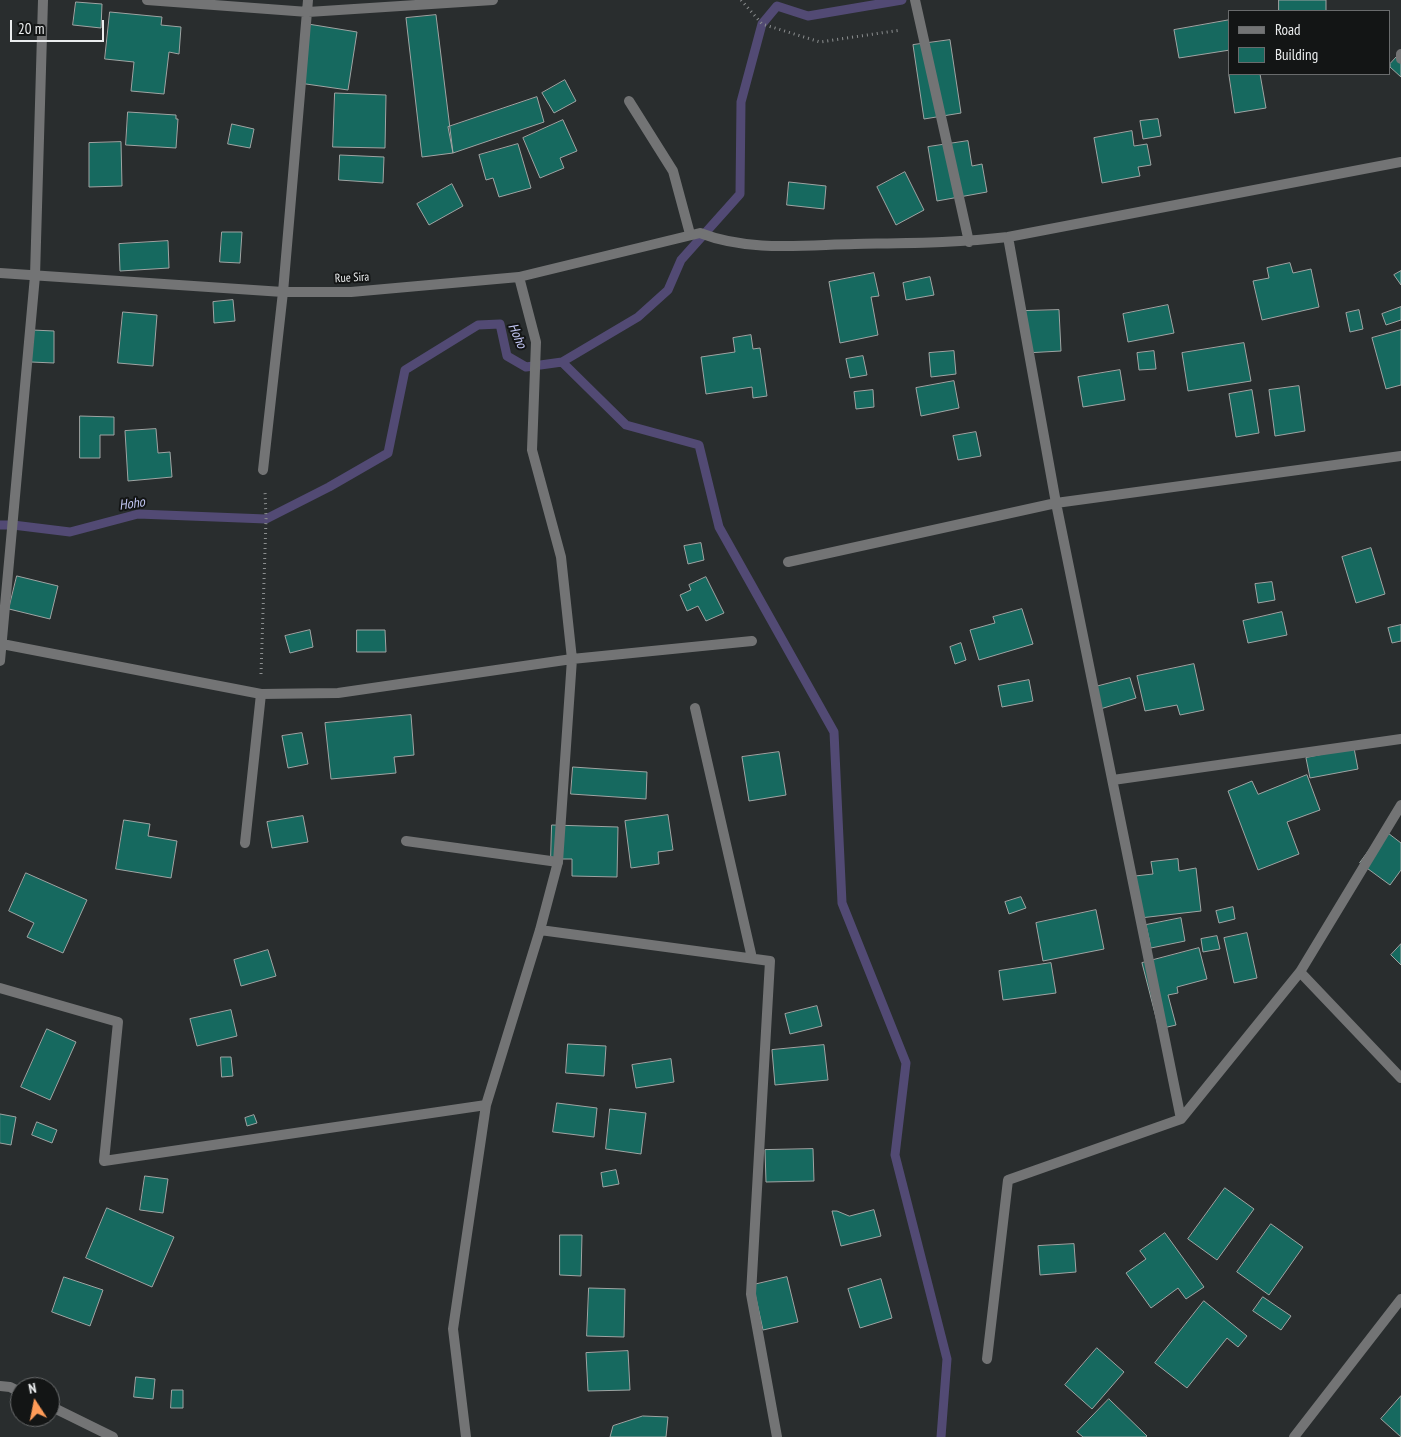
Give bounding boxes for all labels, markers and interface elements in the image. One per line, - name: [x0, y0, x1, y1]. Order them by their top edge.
- scale bar: [12, 10, 106, 42]
- legend: [1228, 10, 1391, 75]
- text: 20 m: [18, 19, 44, 38]
- text: Road: [1275, 20, 1301, 39]
- text: Building: [1275, 45, 1318, 64]
- street label: Rue Sira: [334, 270, 370, 286]
- water label: Hoho: [504, 321, 530, 351]
- water label: Hoho: [118, 494, 146, 514]
- north arrow: [10, 1377, 60, 1427]
- text: N: [27, 1379, 38, 1398]

